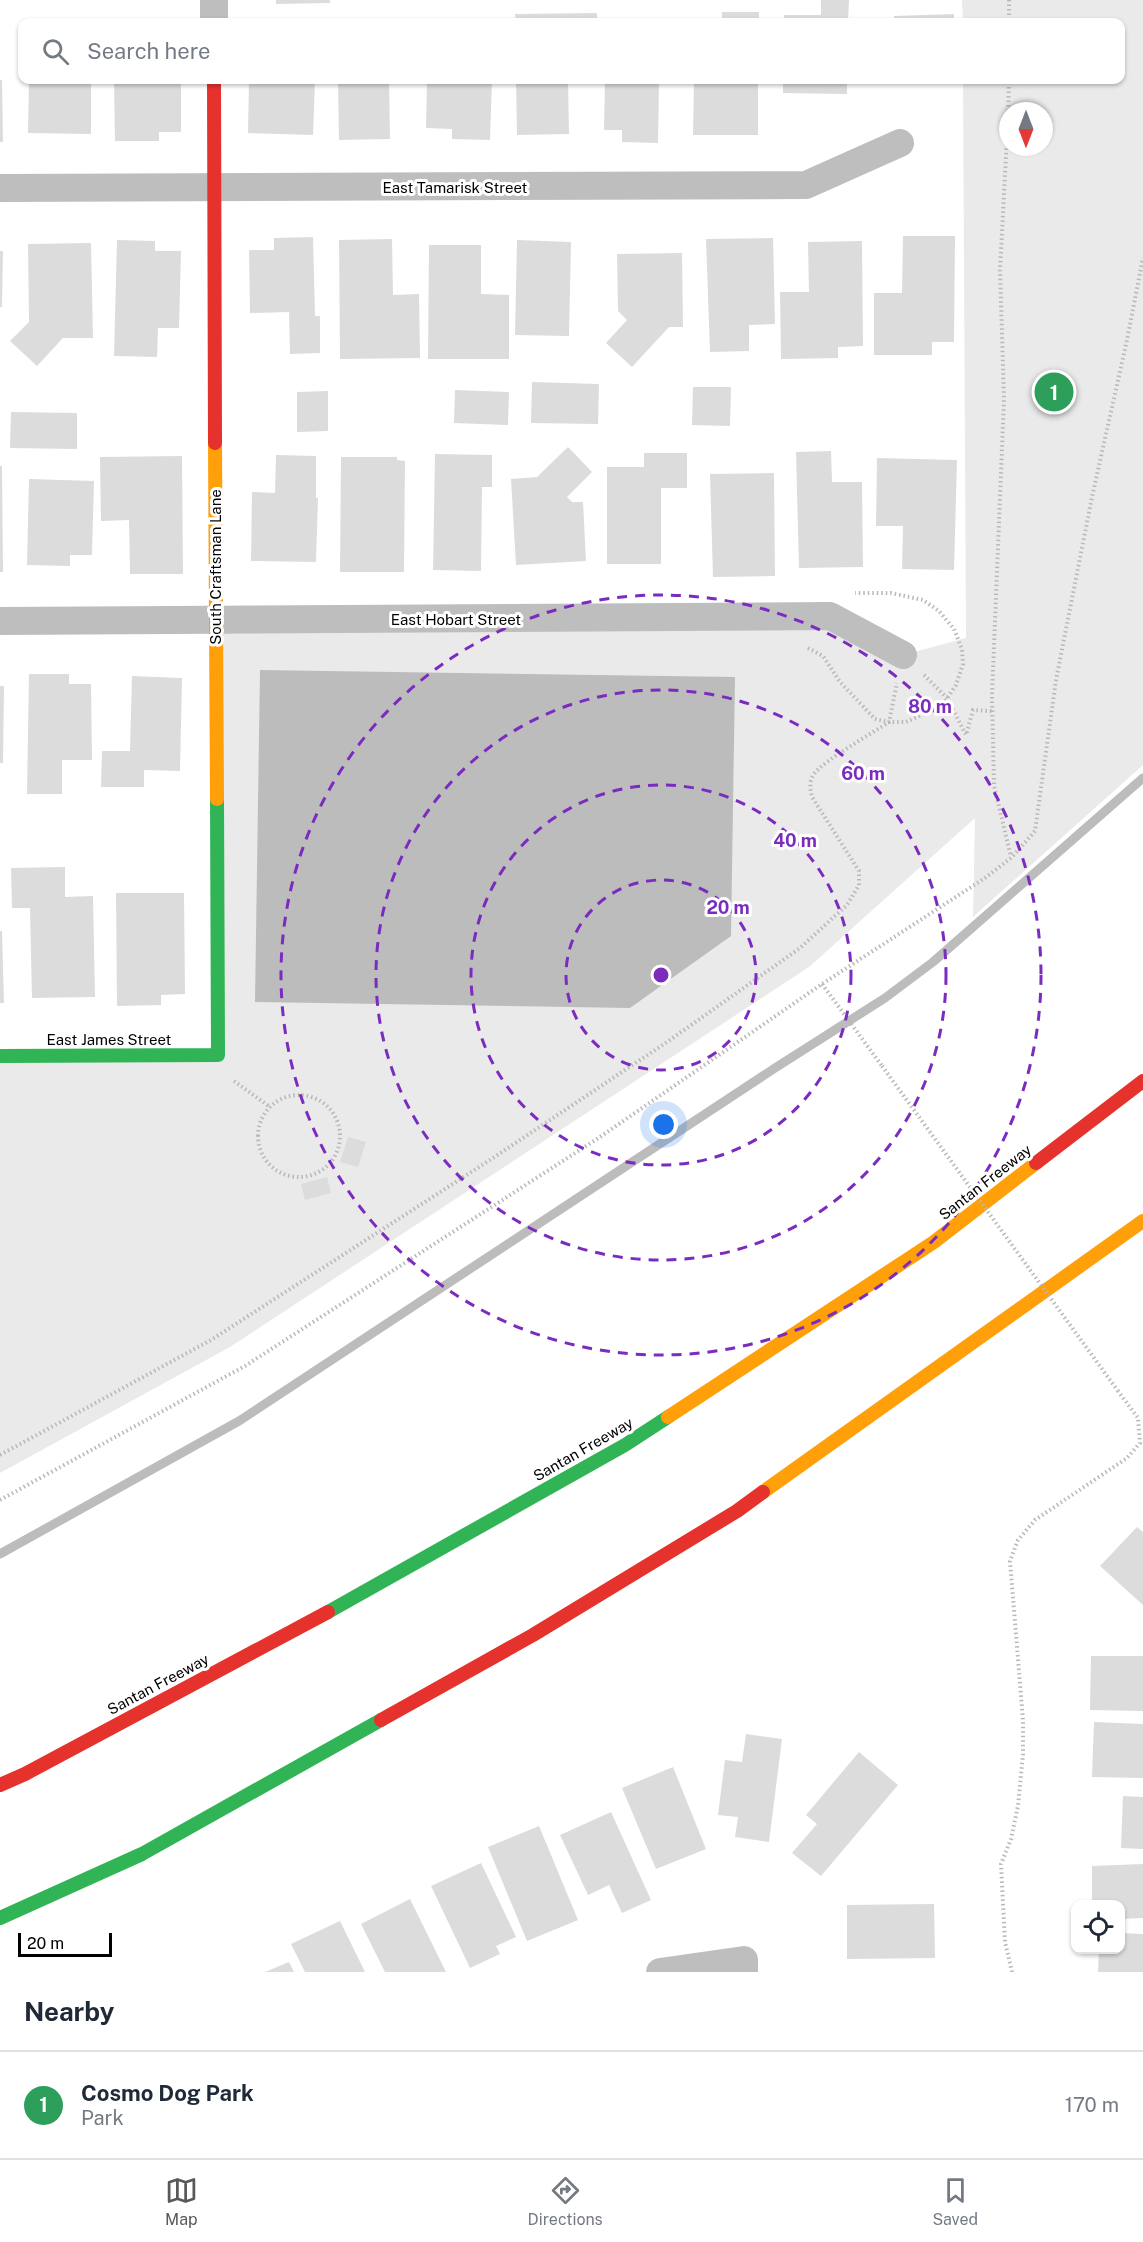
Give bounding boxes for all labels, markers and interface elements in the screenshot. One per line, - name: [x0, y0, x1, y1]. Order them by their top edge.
- search box: [18, 18, 1125, 84]
- icon: search: [39, 35, 72, 68]
- text: Search here: [87, 38, 211, 64]
- north arrow: [999, 102, 1053, 156]
- street label: East Tamarisk Street: [383, 179, 528, 196]
- pin: 1: [1034, 370, 1074, 414]
- street label: South Craftsman Lane: [207, 489, 224, 645]
- street label: East Hobart Street: [391, 611, 521, 628]
- text: 80 m: [908, 696, 952, 717]
- text: 60 m: [841, 763, 885, 784]
- text: 40 m: [773, 830, 817, 851]
- text: 20 m: [706, 897, 750, 918]
- centre of rings: [651, 965, 671, 985]
- street label: East James Street: [47, 1031, 172, 1048]
- your location: [649, 1110, 678, 1139]
- street label: Santan Freeway: [936, 1141, 1034, 1223]
- street label: Santan Freeway: [530, 1414, 636, 1484]
- street label: Santan Freeway: [104, 1650, 212, 1718]
- map controls: [1071, 1900, 1125, 1954]
- button: locate: [1071, 1900, 1125, 1954]
- scale bar: [18, 1930, 112, 1958]
- text: 20 m: [27, 1934, 64, 1953]
- text: Nearby: [24, 1996, 114, 2027]
- text: Cosmo Dog Park: [81, 2080, 254, 2106]
- text: 1: [39, 2093, 48, 2117]
- text: 170 m: [1065, 2093, 1119, 2117]
- text: Park: [81, 2106, 124, 2130]
- tab: Map: [165, 2174, 198, 2229]
- tab: Directions: [528, 2174, 603, 2229]
- tab: Saved: [932, 2174, 978, 2229]

